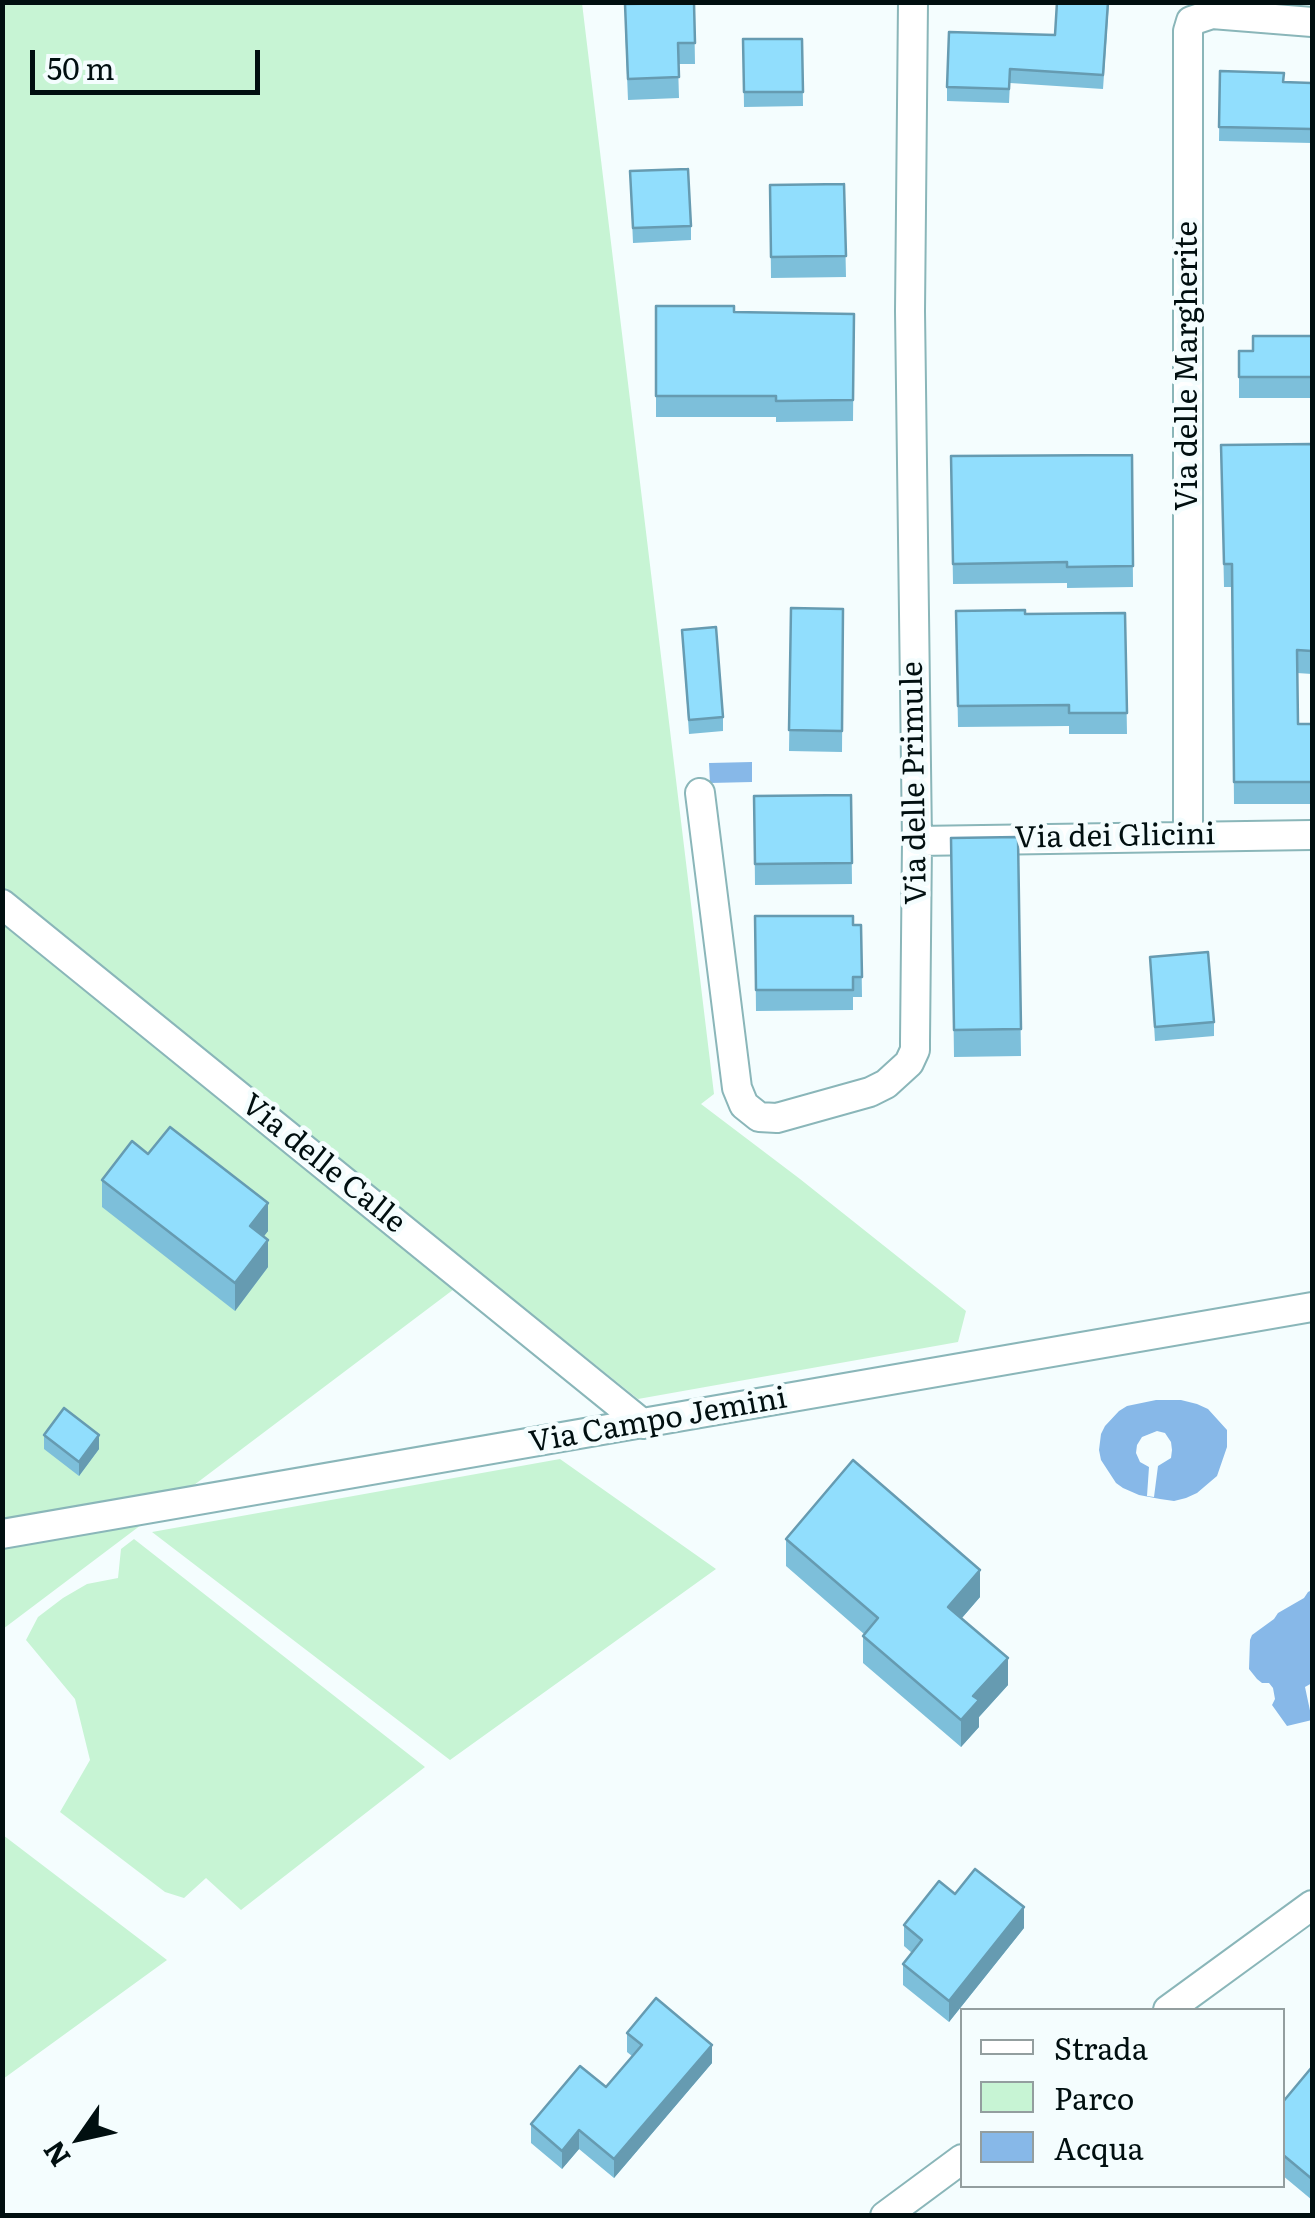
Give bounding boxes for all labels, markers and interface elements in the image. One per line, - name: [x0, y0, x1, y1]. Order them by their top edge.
- scale bar: [35, 30, 265, 92]
- text: 50 m: [47, 45, 115, 89]
- street label: Via delle Margherite: [1170, 221, 1206, 511]
- street label: Via delle Primule: [895, 661, 935, 905]
- street label: Via dei Glicini: [1014, 817, 1216, 857]
- street label: Via delle Calle: [234, 1087, 412, 1241]
- street label: Via Campo Jemini: [526, 1381, 790, 1461]
- legend: [960, 2008, 1285, 2188]
- text: Strada: [1054, 2025, 1148, 2069]
- text: Parco: [1054, 2075, 1134, 2119]
- north arrow: [30, 2088, 130, 2188]
- text: Acqua: [1054, 2125, 1144, 2169]
- text: N: [31, 2133, 79, 2176]

